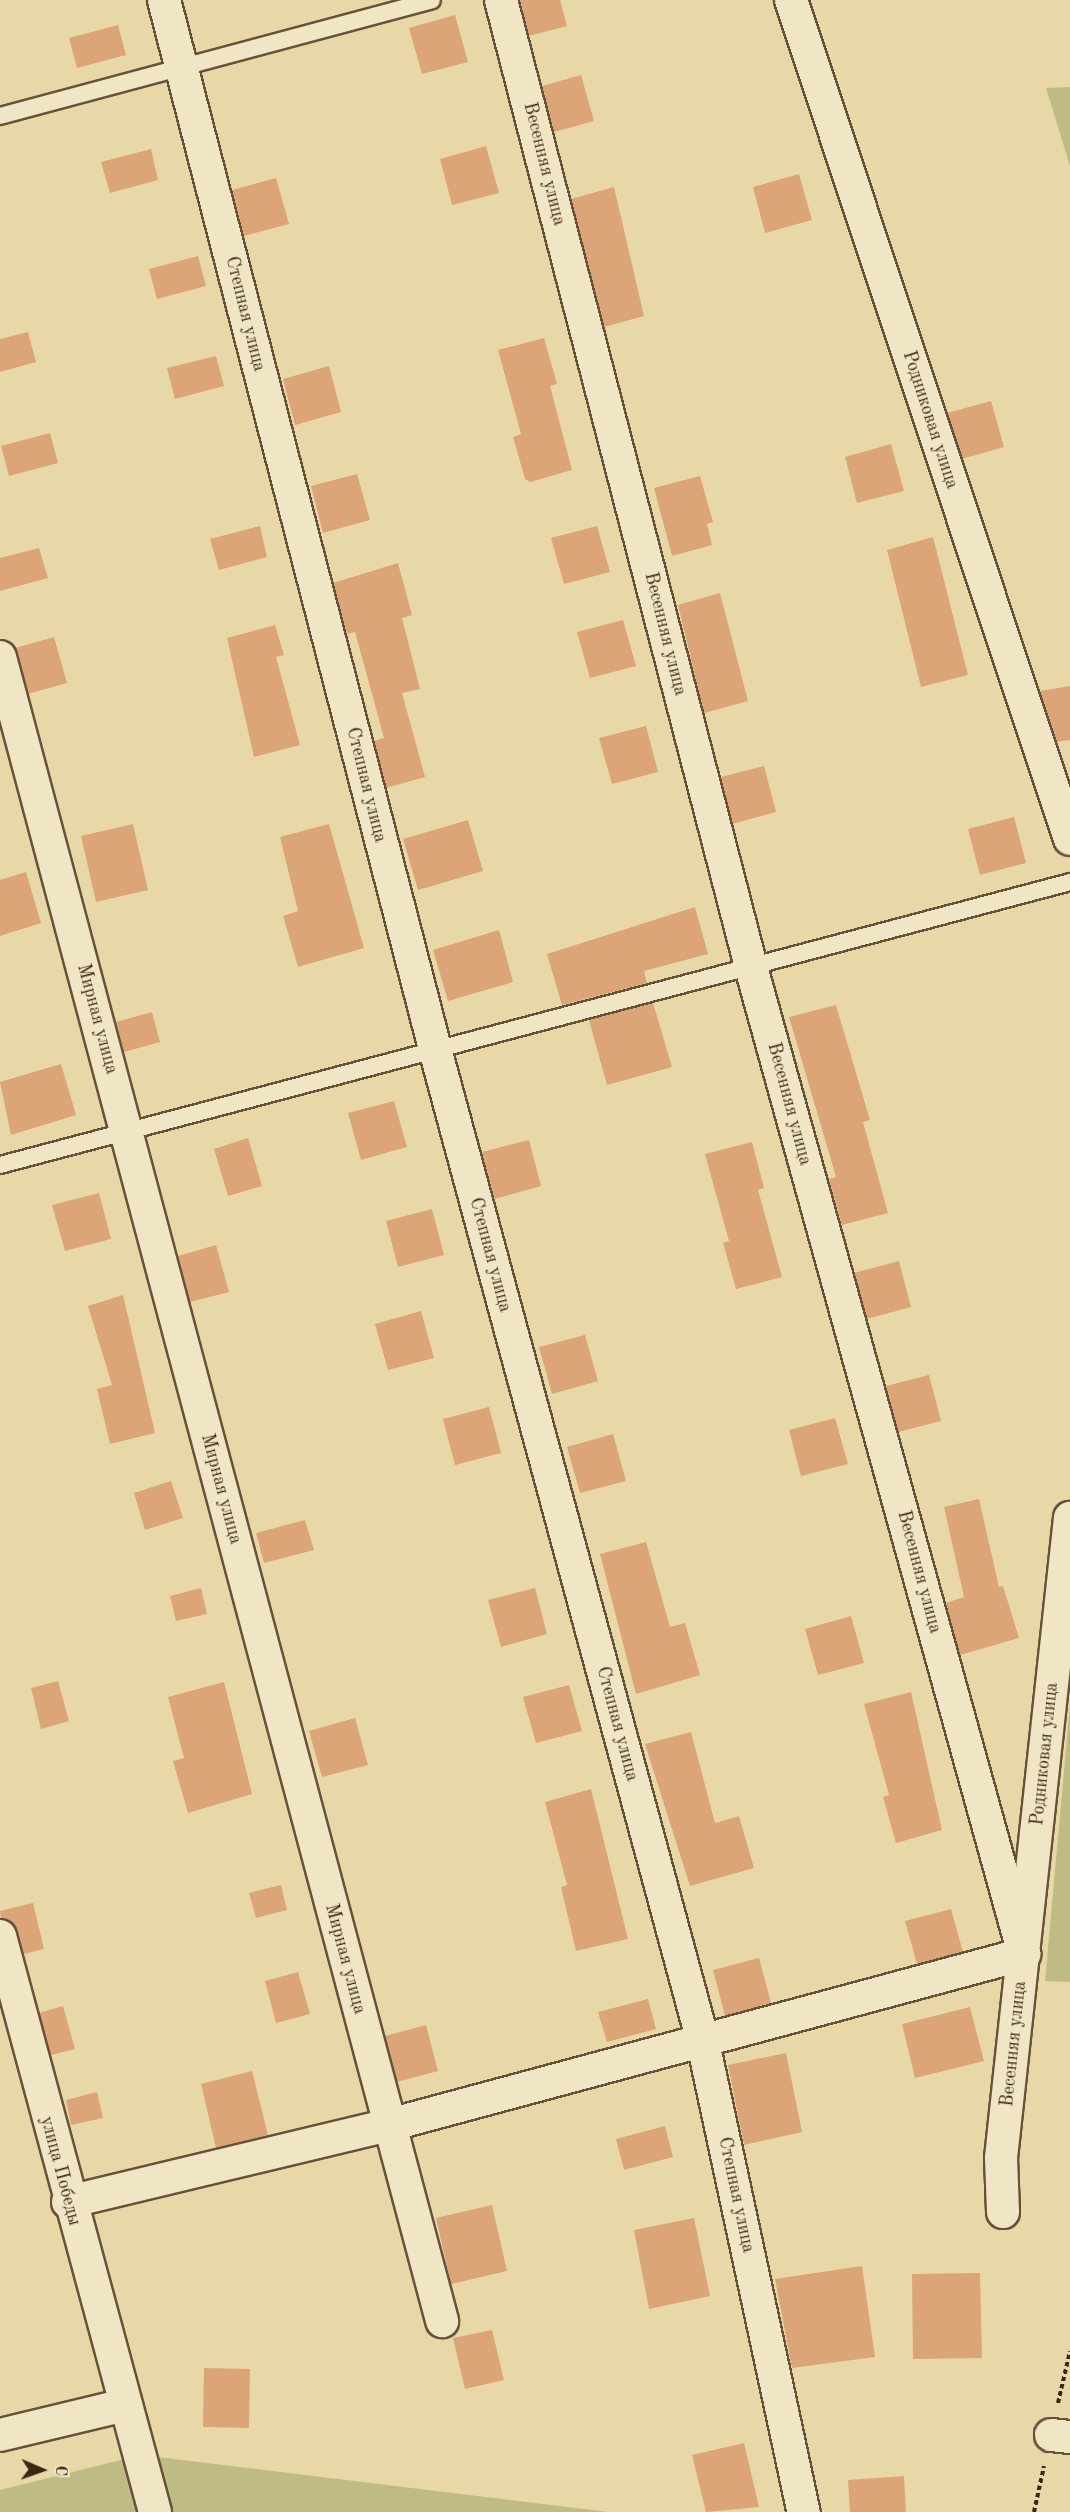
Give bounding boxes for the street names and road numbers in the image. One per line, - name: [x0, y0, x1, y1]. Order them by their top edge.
- street label: Весенняя улица: [518, 100, 570, 228]
- street label: Степная улица: [220, 254, 270, 374]
- street label: Родниковая улица: [897, 348, 963, 492]
- street label: Весенняя улица: [639, 570, 691, 698]
- street label: Степная улица: [341, 725, 391, 845]
- street label: Мирная улица: [72, 961, 122, 1077]
- street label: Весенняя улица: [762, 1040, 816, 1168]
- street label: Степная улица: [464, 1195, 516, 1315]
- street label: Мирная улица: [196, 1431, 246, 1547]
- street label: Весенняя улица: [892, 1508, 946, 1636]
- street label: Степная улица: [591, 1664, 643, 1784]
- street label: Родниковая улица: [1027, 1681, 1063, 1827]
- street label: Мирная улица: [320, 1901, 370, 2017]
- street label: Весенняя улица: [997, 1980, 1031, 2108]
- street label: улица Победы: [35, 2114, 85, 2228]
- street label: Степная улица: [713, 2135, 759, 2255]

